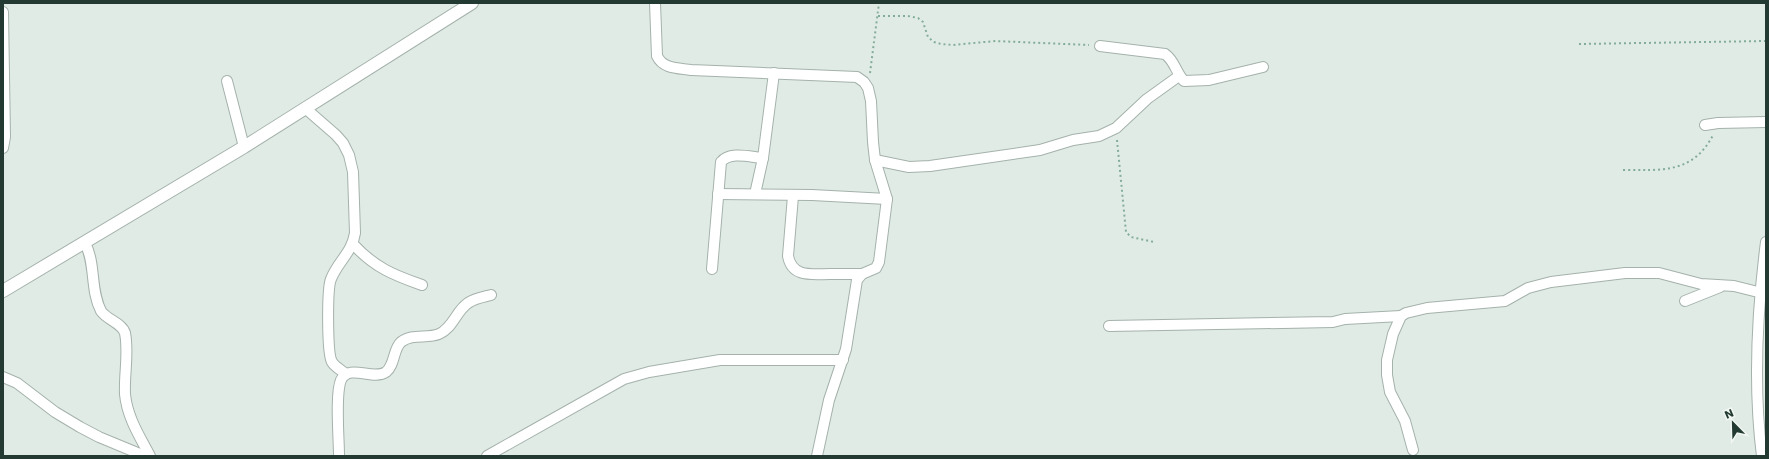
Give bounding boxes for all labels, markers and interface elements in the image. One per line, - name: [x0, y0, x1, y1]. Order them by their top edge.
- north arrow: [1713, 403, 1753, 443]
- text: N: [1722, 405, 1736, 423]

